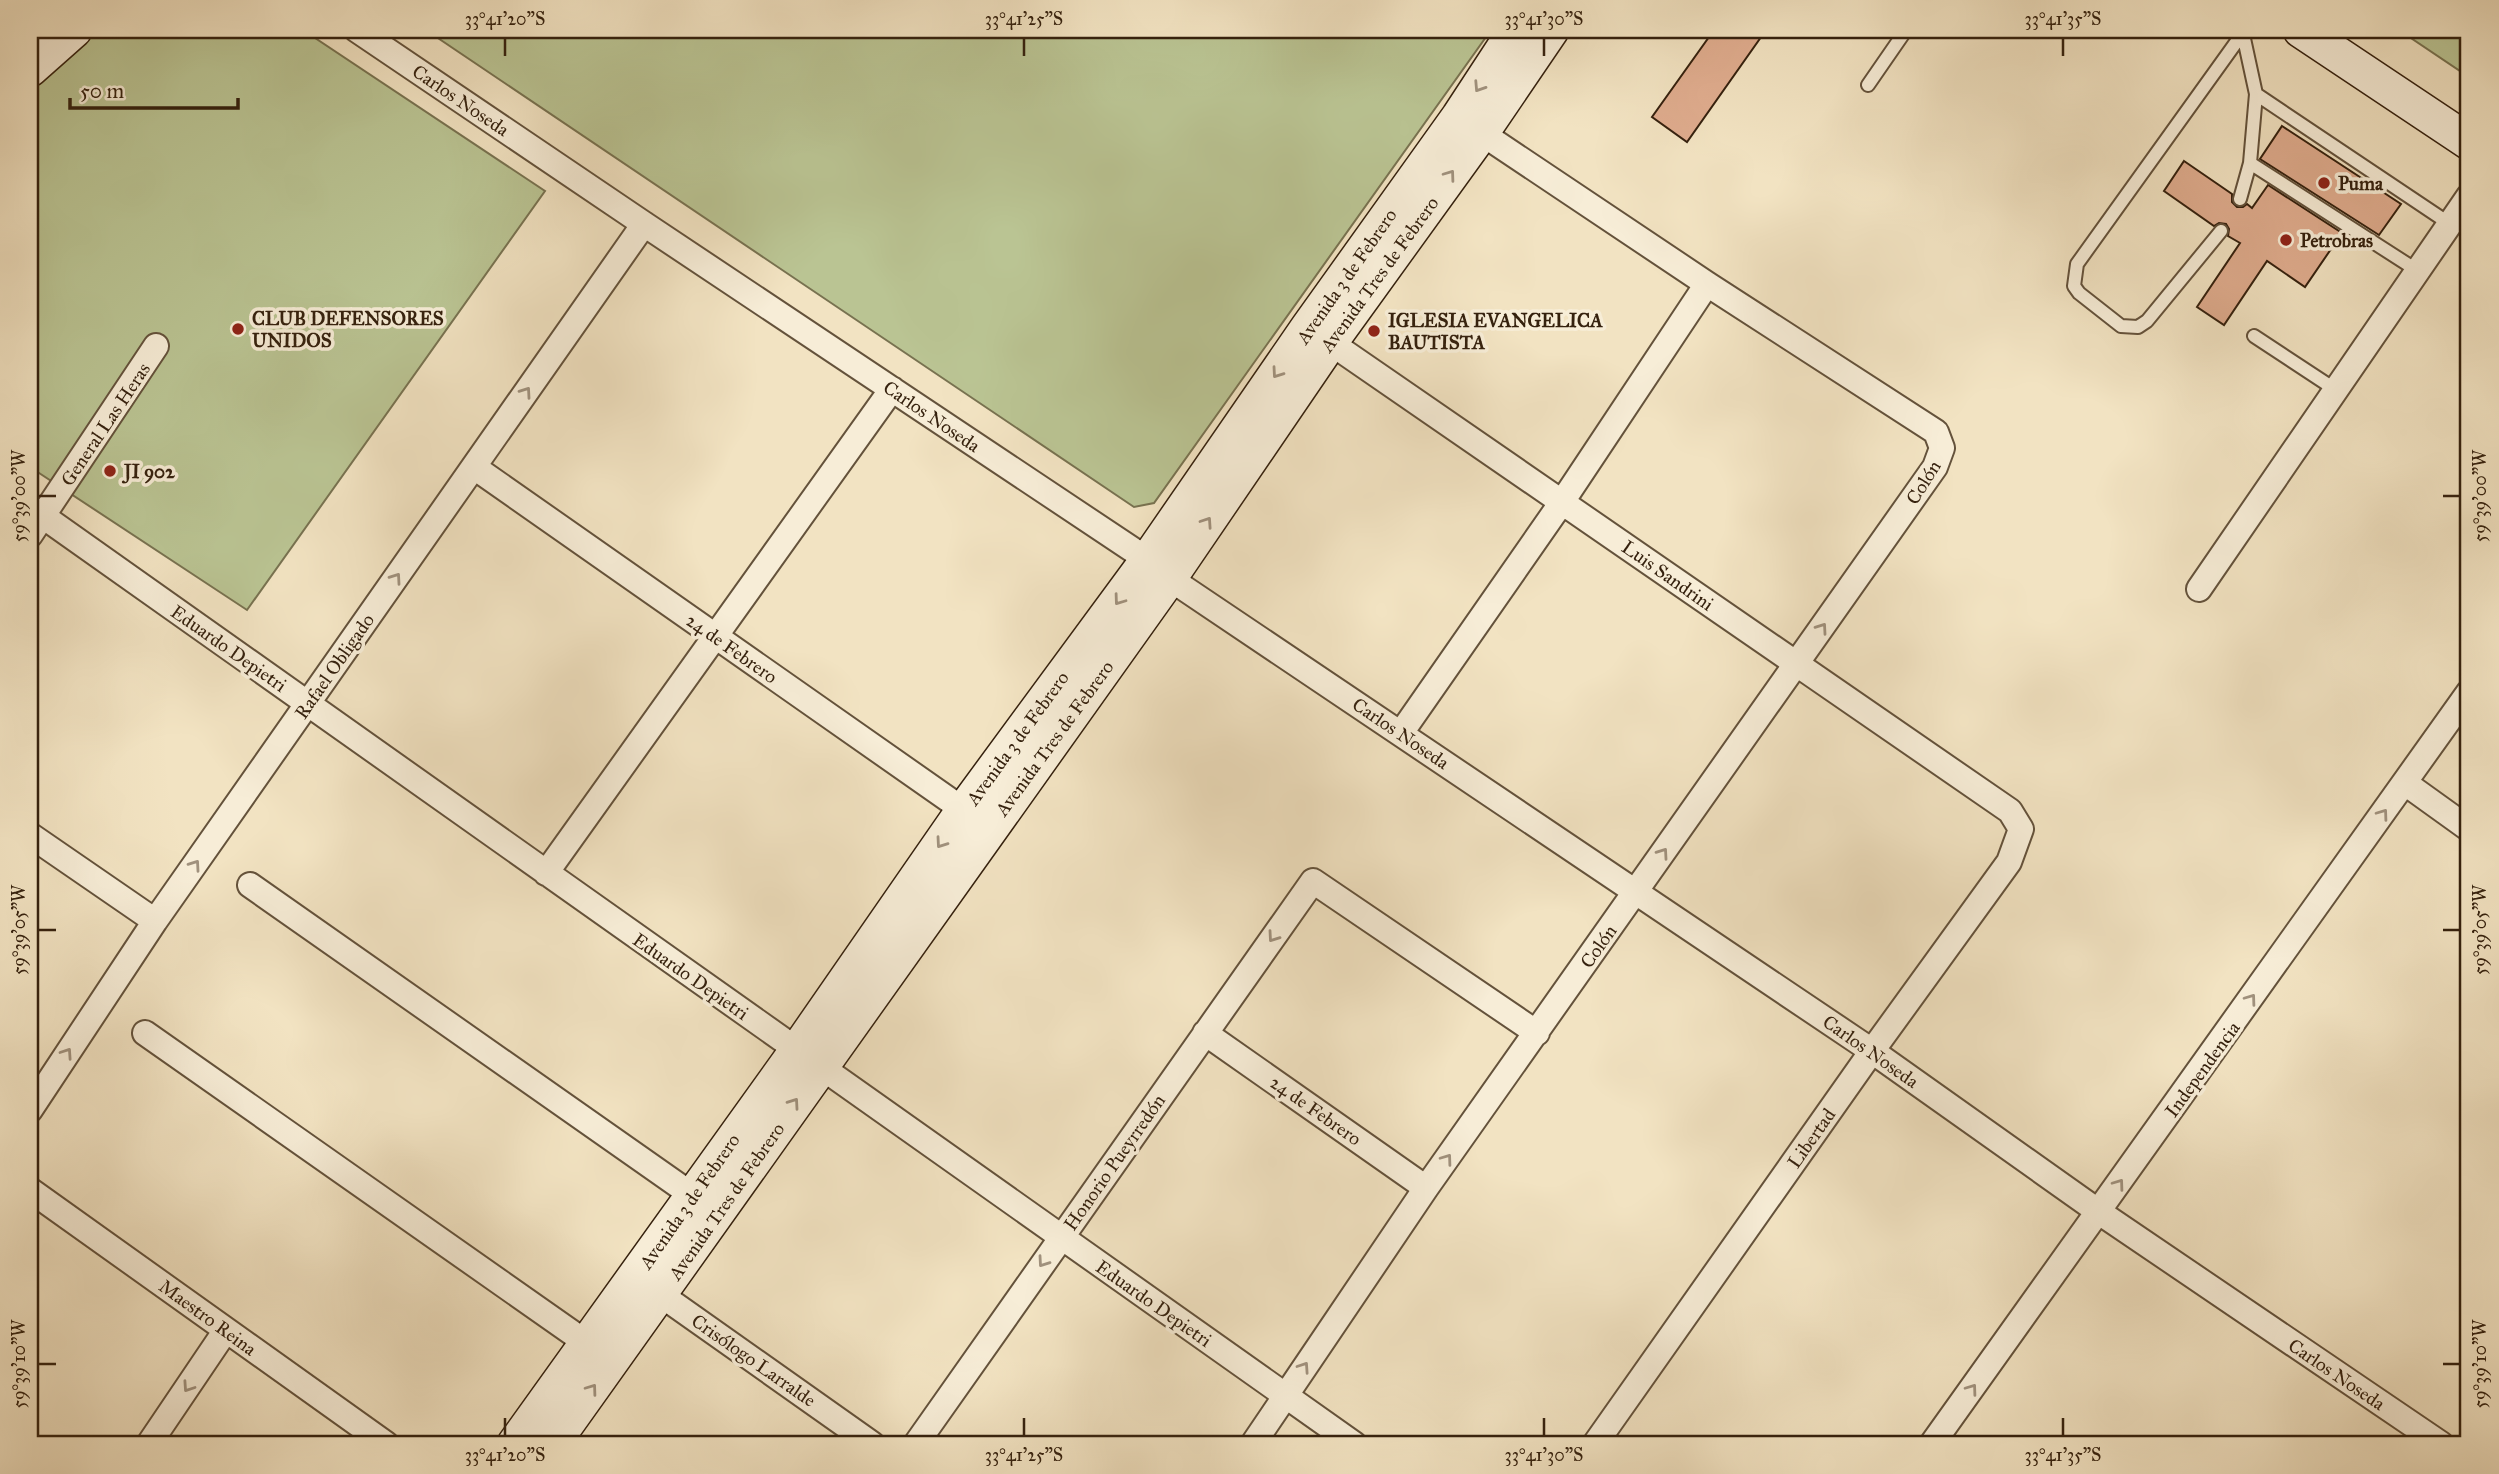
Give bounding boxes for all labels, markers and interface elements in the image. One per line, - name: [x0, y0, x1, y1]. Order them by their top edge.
- text: 33°41'20"S: [465, 8, 545, 30]
- text: 33°41'25"S: [985, 8, 1063, 30]
- text: 33°41'30"S: [1505, 8, 1583, 30]
- text: 33°41'35"S: [2025, 8, 2101, 30]
- street label: Carlos Noseda: [408, 60, 514, 142]
- scale bar: [70, 66, 238, 110]
- text: 50 m: [80, 78, 125, 104]
- one-way arrow: [1475, 79, 1487, 92]
- one-way arrow: [1442, 170, 1455, 183]
- place label: Puma: [2338, 172, 2384, 195]
- marker: Puma: [2316, 175, 2332, 191]
- street label: Avenida Tres de Febrero: [1315, 192, 1444, 357]
- street label: Avenida 3 de Febrero: [1291, 204, 1402, 349]
- place label: Petrobras: [2300, 229, 2373, 252]
- marker: Petrobras: [2278, 232, 2294, 248]
- place label: CLUB DEFENSORES UNIDOS: [252, 307, 444, 352]
- place label: IGLESIA EVANGELICA BAUTISTA: [1388, 309, 1603, 354]
- marker: CLUB DEFENSORES UNIDOS: [230, 321, 246, 337]
- marker: IGLESIA EVANGELICA BAUTISTA: [1366, 323, 1382, 339]
- street label: General Las Heras: [56, 358, 155, 490]
- one-way arrow: [1273, 365, 1285, 378]
- street label: Carlos Noseda: [879, 376, 985, 458]
- one-way arrow: [518, 387, 530, 400]
- text: 59°39'00"W: [8, 449, 30, 542]
- text: 59°39'00"W: [2469, 449, 2491, 542]
- street label: Colón: [1901, 456, 1946, 509]
- place label: JI 902: [121, 460, 175, 484]
- marker: JI 902: [102, 463, 118, 479]
- one-way arrow: [1199, 517, 1211, 530]
- street label: Luis Sandrini: [1617, 535, 1718, 616]
- one-way arrow: [388, 573, 400, 586]
- one-way arrow: [1115, 592, 1127, 604]
- street label: Eduardo Depietri: [166, 600, 291, 697]
- street label: Rafael Obligado: [290, 609, 380, 724]
- street label: 24 de Febrero: [682, 609, 782, 688]
- one-way arrow: [1814, 623, 1827, 636]
- street label: Avenida Tres de Febrero: [990, 656, 1119, 821]
- street label: Avenida 3 de Febrero: [961, 667, 1074, 811]
- street label: Carlos Noseda: [1348, 693, 1454, 775]
- one-way arrow: [2375, 809, 2388, 822]
- one-way arrow: [937, 835, 949, 848]
- one-way arrow: [1655, 848, 1667, 861]
- one-way arrow: [187, 860, 199, 873]
- text: 59°39'05"W: [8, 884, 30, 975]
- text: 59°39'05"W: [2469, 884, 2491, 975]
- street label: Colón: [1575, 920, 1621, 972]
- street label: Eduardo Depietri: [628, 928, 753, 1025]
- one-way arrow: [1269, 929, 1281, 942]
- one-way arrow: [2243, 994, 2255, 1007]
- street label: Carlos Noseda: [1818, 1010, 1924, 1093]
- street label: Independencia: [2160, 1016, 2245, 1122]
- one-way arrow: [59, 1048, 72, 1061]
- street label: 24 de Febrero: [1266, 1071, 1366, 1150]
- street label: Honorio Pueyrredón: [1059, 1090, 1170, 1235]
- one-way arrow: [786, 1098, 798, 1111]
- street label: Libertad: [1783, 1104, 1841, 1173]
- street label: Avenida Tres de Febrero: [663, 1118, 790, 1285]
- street label: Avenida 3 de Febrero: [634, 1129, 745, 1274]
- one-way arrow: [1439, 1154, 1451, 1167]
- one-way arrow: [2111, 1179, 2123, 1192]
- one-way arrow: [1038, 1255, 1051, 1268]
- street label: Eduardo Depietri: [1091, 1255, 1216, 1352]
- street label: Maestro Reina: [155, 1274, 262, 1361]
- street label: Crisólogo Larralde: [687, 1309, 820, 1413]
- text: 59°39'10"W: [8, 1319, 30, 1408]
- text: 59°39'10"W: [2469, 1319, 2491, 1408]
- street label: Carlos Noseda: [2284, 1334, 2390, 1416]
- one-way arrow: [1296, 1362, 1308, 1375]
- one-way arrow: [184, 1379, 196, 1392]
- one-way arrow: [584, 1384, 597, 1397]
- one-way arrow: [1964, 1384, 1976, 1397]
- text: 33°41'20"S: [465, 1444, 545, 1466]
- text: 33°41'25"S: [985, 1444, 1063, 1466]
- text: 33°41'30"S: [1505, 1444, 1583, 1466]
- text: 33°41'35"S: [2025, 1444, 2101, 1466]

